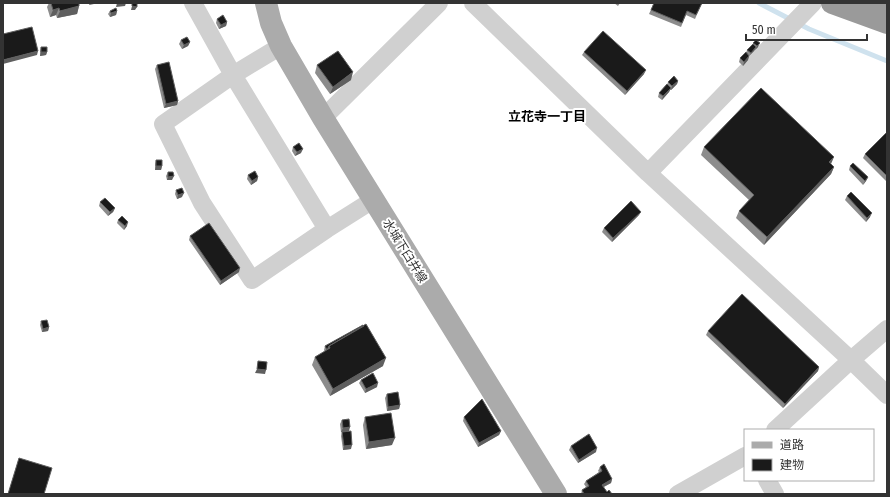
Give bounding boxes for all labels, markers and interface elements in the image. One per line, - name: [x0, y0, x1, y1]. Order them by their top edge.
- scale bar: [746, 16, 867, 42]
- text: 50 m: [752, 23, 776, 37]
- district label: 立花寺一丁目: [508, 109, 586, 124]
- street label: 水城下臼井線: [380, 217, 430, 285]
- legend: [744, 429, 874, 481]
- text: 道路: [780, 438, 804, 452]
- text: 建物: [780, 458, 804, 472]

